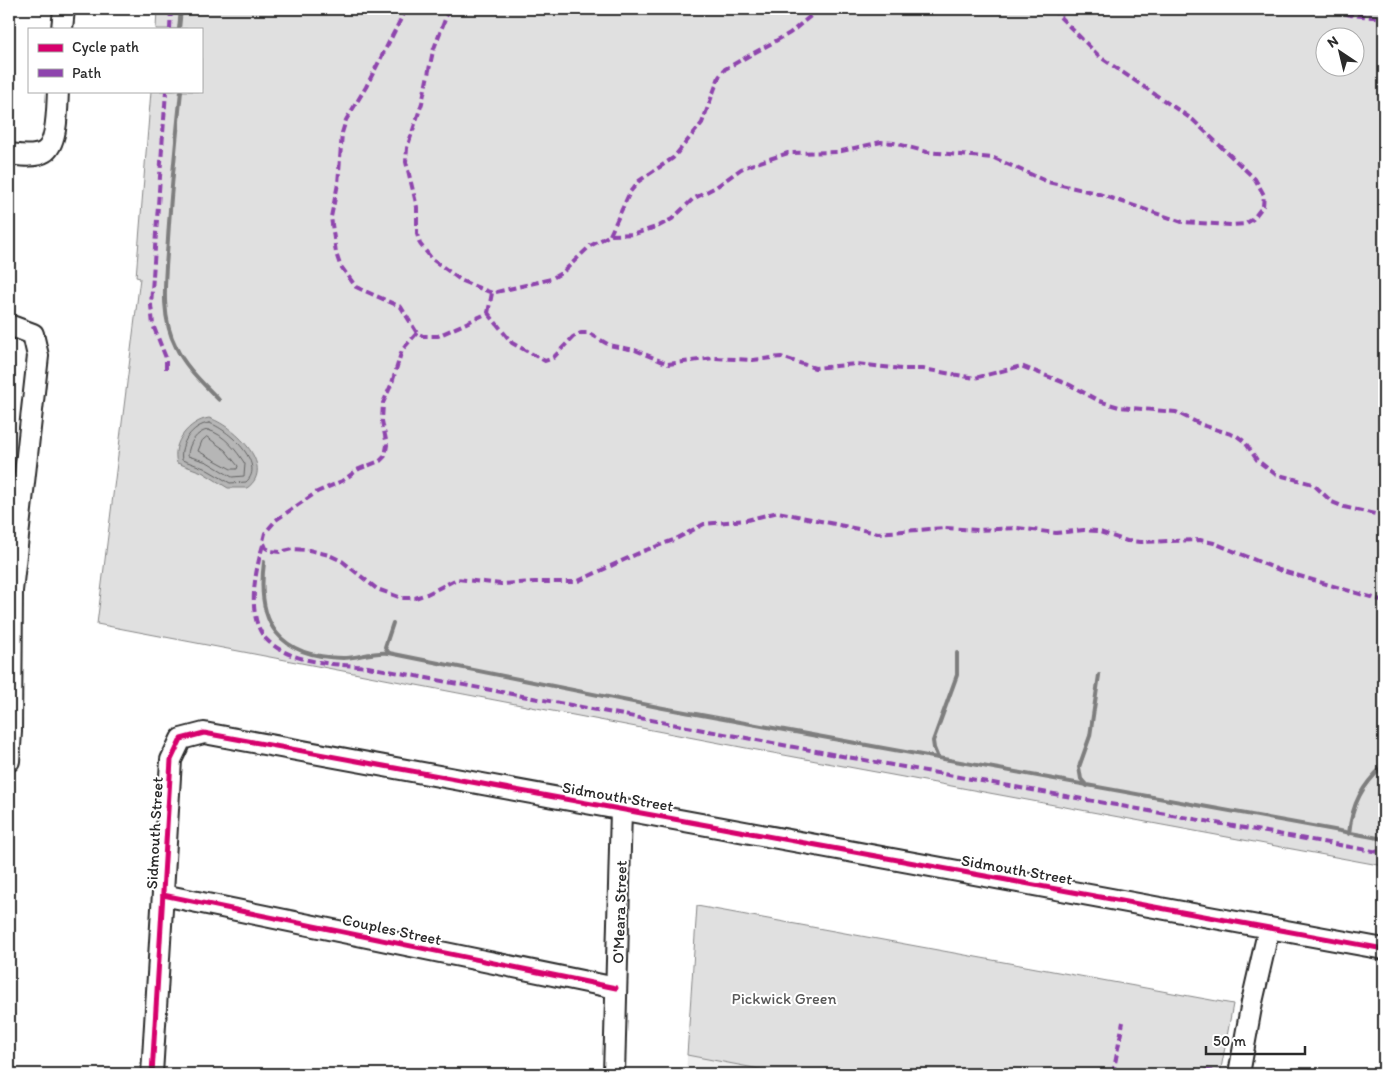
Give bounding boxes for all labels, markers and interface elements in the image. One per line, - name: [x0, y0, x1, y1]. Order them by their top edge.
- legend: [28, 28, 202, 92]
- north arrow: [1316, 28, 1366, 78]
- text: N: [1324, 32, 1342, 51]
- text: Cycle path: [72, 38, 139, 56]
- text: Path: [72, 64, 101, 82]
- street label: Sidmouth Street: [142, 776, 167, 890]
- street label: Sidmouth Street: [561, 777, 675, 816]
- street label: Sidmouth Street: [960, 850, 1074, 889]
- street label: O'Meara Street: [608, 860, 631, 964]
- street label: Couples Street: [341, 910, 443, 949]
- park label: Pickwick Green: [732, 989, 836, 1008]
- scale bar: [1206, 1023, 1304, 1055]
- text: 50 m: [1213, 1032, 1246, 1050]

